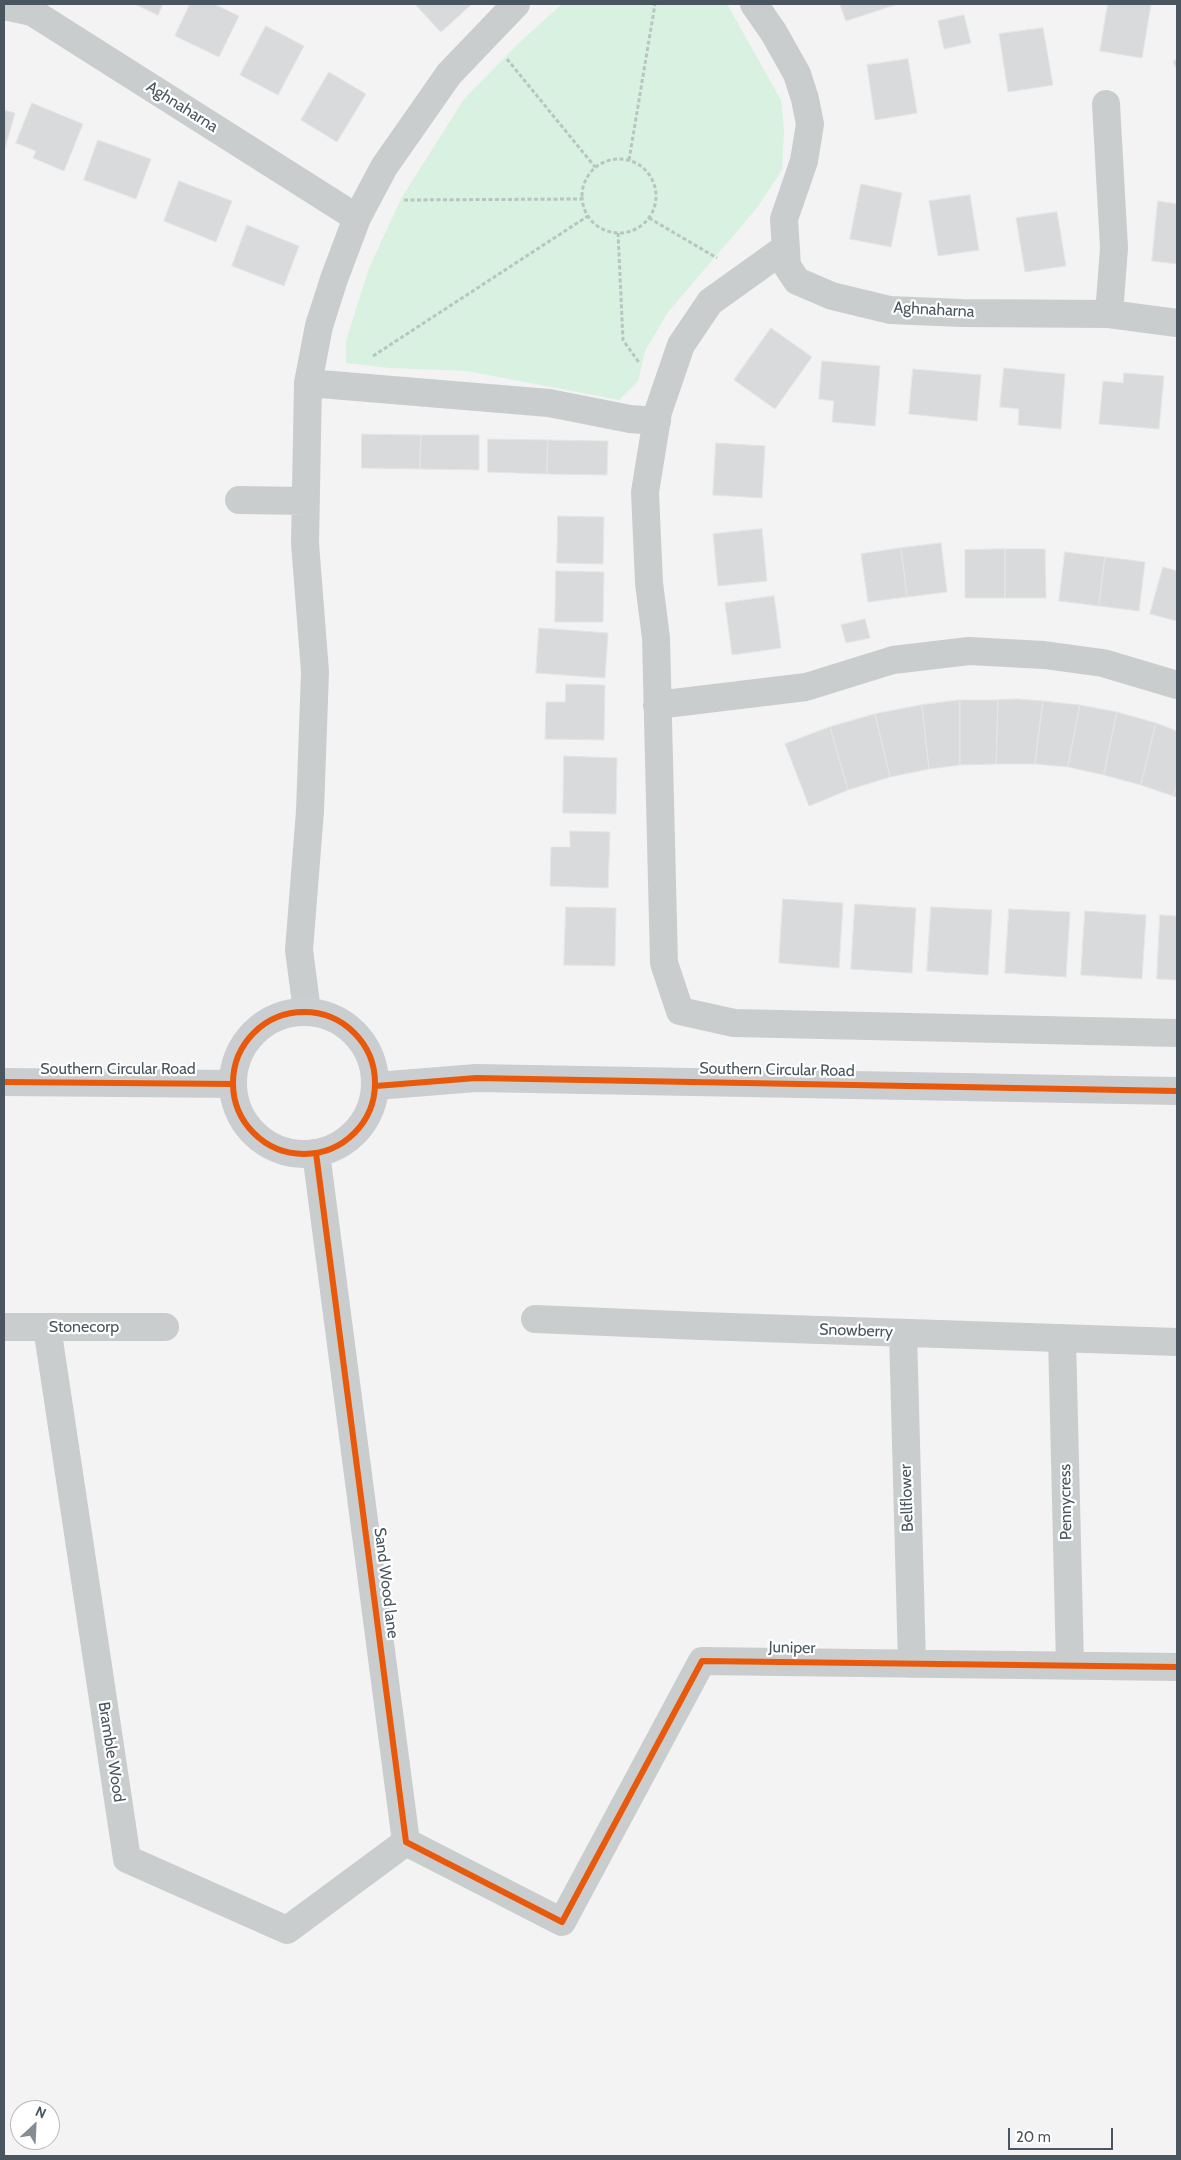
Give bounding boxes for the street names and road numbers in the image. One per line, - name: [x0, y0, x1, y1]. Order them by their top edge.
- street label: Aghnaharna: [143, 77, 221, 137]
- street label: Aghnaharna: [893, 298, 975, 322]
- street label: Southern Circular Road: [40, 1059, 196, 1079]
- street label: Southern Circular Road: [699, 1059, 855, 1081]
- street label: Stonecorp: [49, 1317, 119, 1337]
- street label: Snowberry: [819, 1320, 893, 1342]
- street label: Bellflower: [896, 1464, 918, 1532]
- street label: Pennycress: [1056, 1464, 1076, 1540]
- street label: Sand Wood lane: [370, 1526, 402, 1640]
- street label: Juniper: [768, 1638, 816, 1658]
- street label: Bramble Wood: [94, 1700, 128, 1804]

